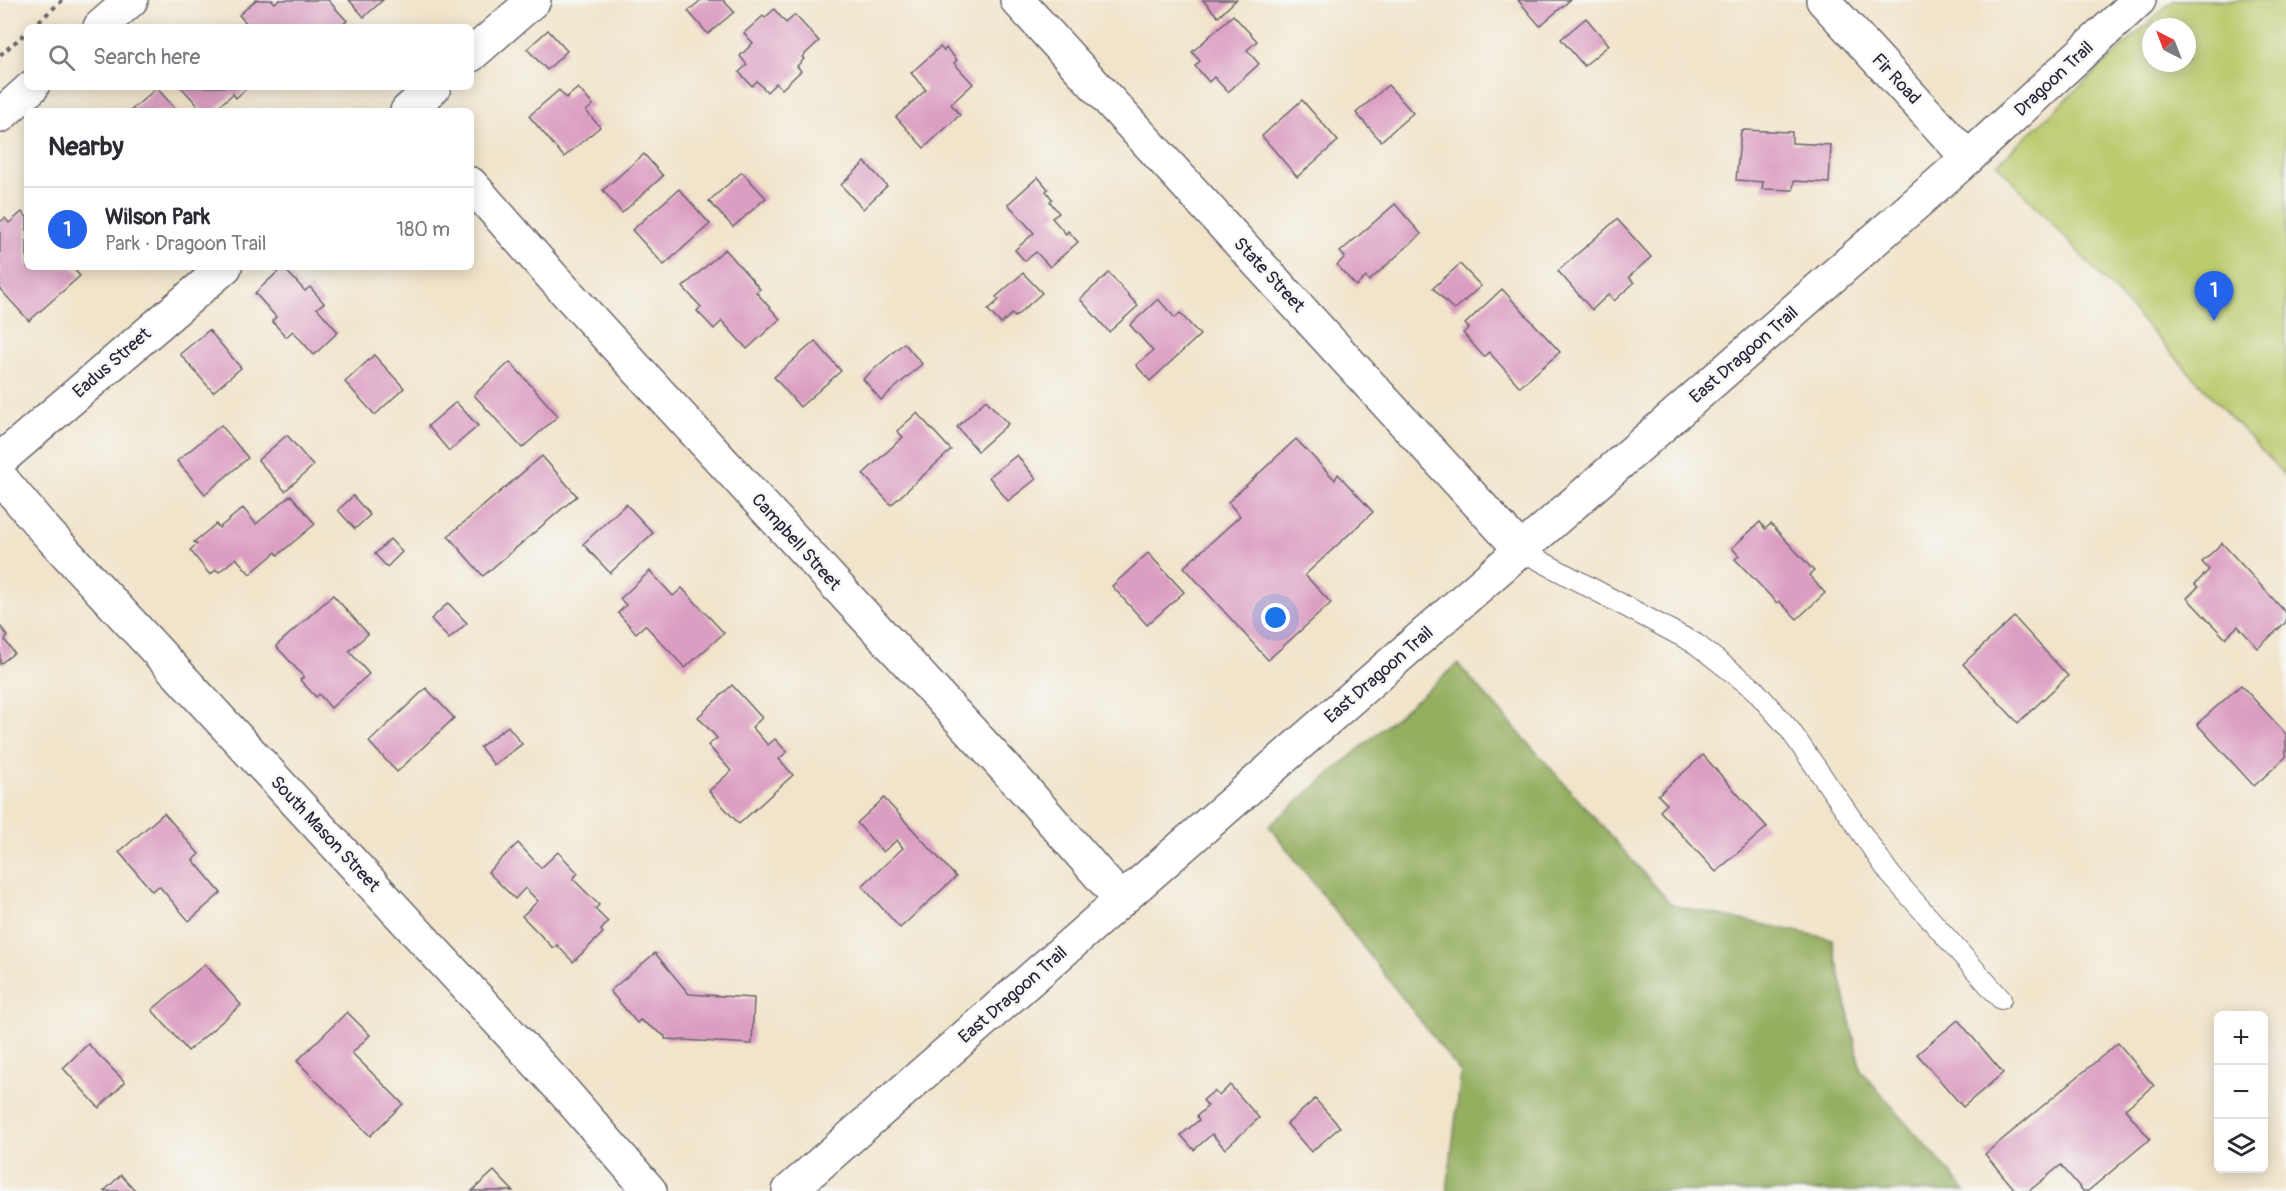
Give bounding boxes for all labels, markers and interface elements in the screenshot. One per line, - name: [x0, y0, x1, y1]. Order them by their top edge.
- north arrow: [2142, 18, 2196, 72]
- search box: [24, 24, 474, 90]
- street label: Dragoon Trail: [2010, 36, 2098, 122]
- icon: search: [45, 41, 78, 74]
- text: Search here: [93, 43, 200, 71]
- street label: Fir Road: [1867, 49, 1925, 109]
- text: Nearby: [48, 131, 124, 163]
- text: Wilson Park: [105, 203, 210, 231]
- text: 1: [64, 217, 71, 242]
- text: 180 m: [396, 217, 450, 242]
- text: Park · Dragoon Trail: [105, 231, 266, 256]
- street label: State Street: [1228, 233, 1310, 318]
- pin: 1: [2194, 272, 2234, 321]
- street label: East Dragoon Trail: [1685, 301, 1803, 409]
- street label: Eadus Street: [68, 322, 156, 403]
- street label: Campbell Street: [746, 489, 846, 596]
- your location: [1261, 603, 1290, 632]
- street label: East Dragoon Trail: [1320, 621, 1438, 729]
- street label: South Mason Street: [265, 771, 385, 897]
- street label: East Dragoon Trail: [954, 941, 1072, 1049]
- map controls: [2214, 1011, 2268, 1173]
- button: +: [2214, 1011, 2268, 1065]
- button: −: [2214, 1065, 2268, 1119]
- button: layers: [2214, 1119, 2268, 1173]

